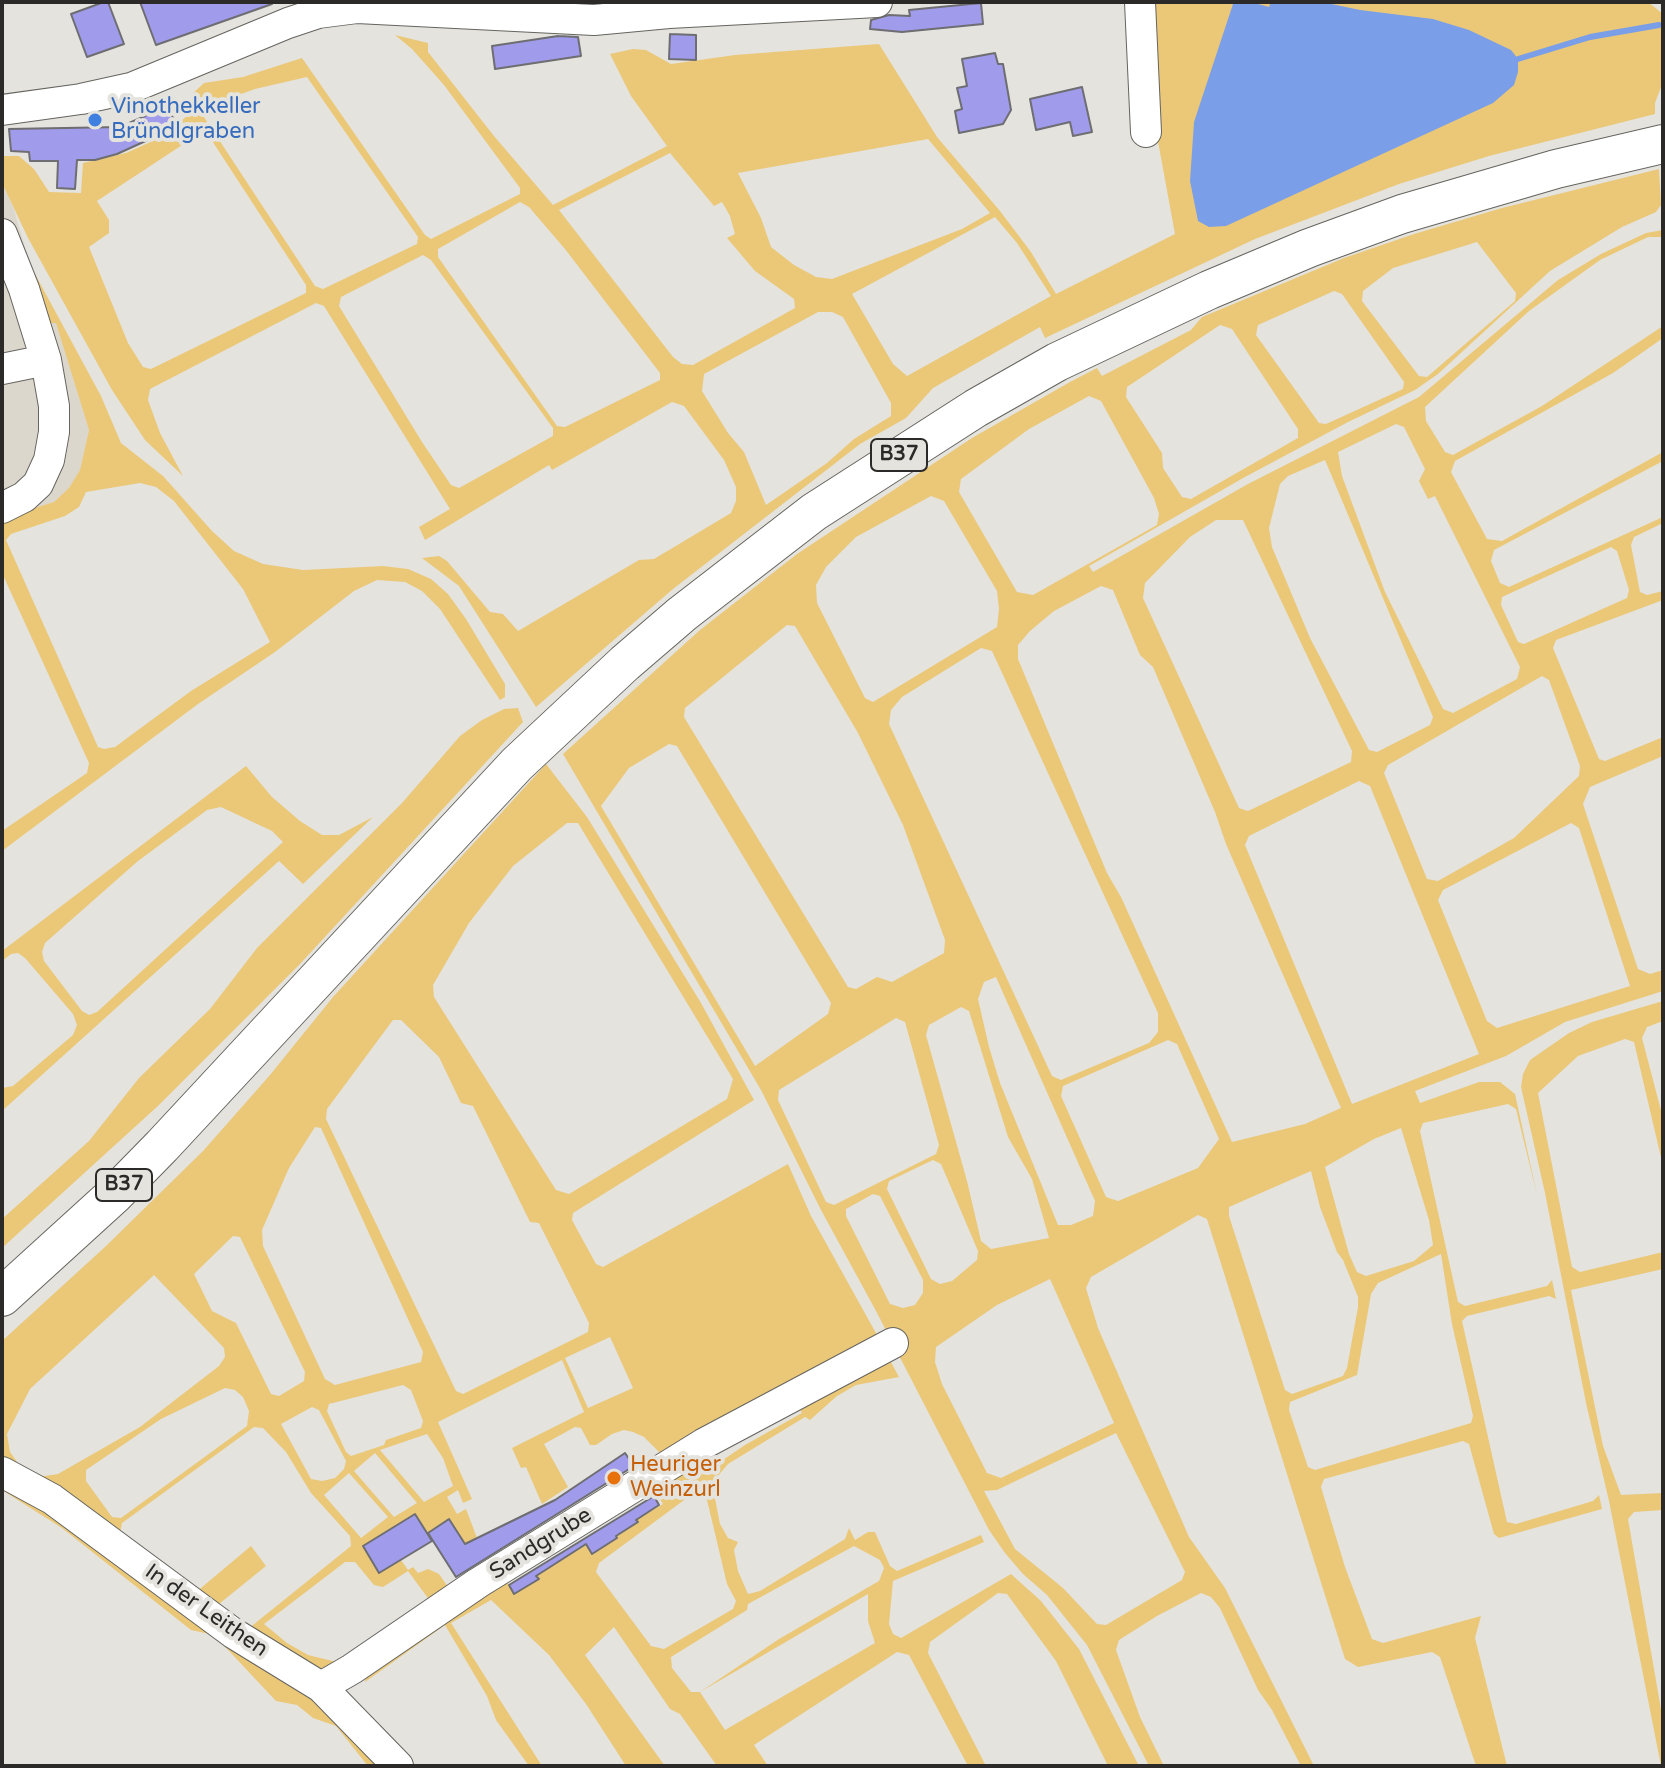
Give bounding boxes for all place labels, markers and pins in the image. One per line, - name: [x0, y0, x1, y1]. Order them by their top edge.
- place label: Vinothekkeller Bründlgraben: [111, 94, 261, 146]
- marker: Vinothekkeller Bründlgraben: [86, 111, 104, 129]
- place label: Heuriger Weinzurl: [630, 1452, 721, 1504]
- marker: Heuriger Weinzurl: [605, 1469, 623, 1487]

